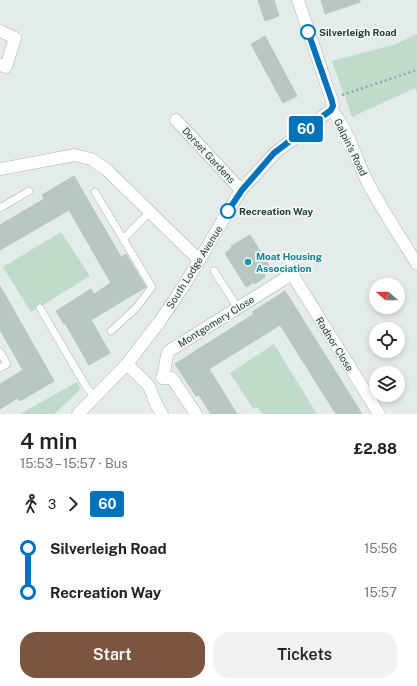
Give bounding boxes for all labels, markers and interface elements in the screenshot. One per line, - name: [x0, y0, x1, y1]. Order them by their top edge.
- marker: Silverleigh Road: [300, 24, 316, 40]
- place label: Silverleigh Road: [319, 26, 397, 38]
- line badge: 60: [288, 116, 324, 142]
- street label: Galpin's Road: [332, 116, 370, 178]
- text: 60: [297, 121, 315, 137]
- street label: Dorset Gardens: [180, 124, 238, 186]
- marker: Recreation Way: [220, 203, 236, 219]
- place label: Recreation Way: [239, 205, 314, 217]
- street label: South Lodge Avenue: [164, 223, 225, 311]
- place label: Moat Housing Association: [256, 250, 323, 274]
- marker: Moat Housing Association: [243, 257, 253, 267]
- north arrow: [369, 278, 405, 314]
- map controls: [369, 278, 405, 402]
- street label: Montgomery Close: [176, 292, 257, 349]
- street label: Radnor Close: [313, 315, 357, 374]
- button: locate: [369, 322, 405, 358]
- button: layers: [369, 366, 405, 402]
- text: 4 min: [20, 428, 77, 454]
- text: £2.88: [354, 440, 397, 457]
- text: 15:53 – 15:57 · Bus: [20, 456, 128, 471]
- icon: walk: [20, 493, 42, 515]
- icon: forward: [62, 493, 84, 515]
- text: 60: [98, 496, 116, 512]
- text: 3: [48, 497, 56, 512]
- text: Silverleigh Road: [50, 540, 167, 557]
- text: 15:56: [364, 541, 397, 556]
- text: Recreation Way: [50, 584, 161, 601]
- text: 15:57: [364, 585, 397, 600]
- button: Start: [20, 632, 205, 678]
- button: Tickets: [213, 632, 397, 678]

